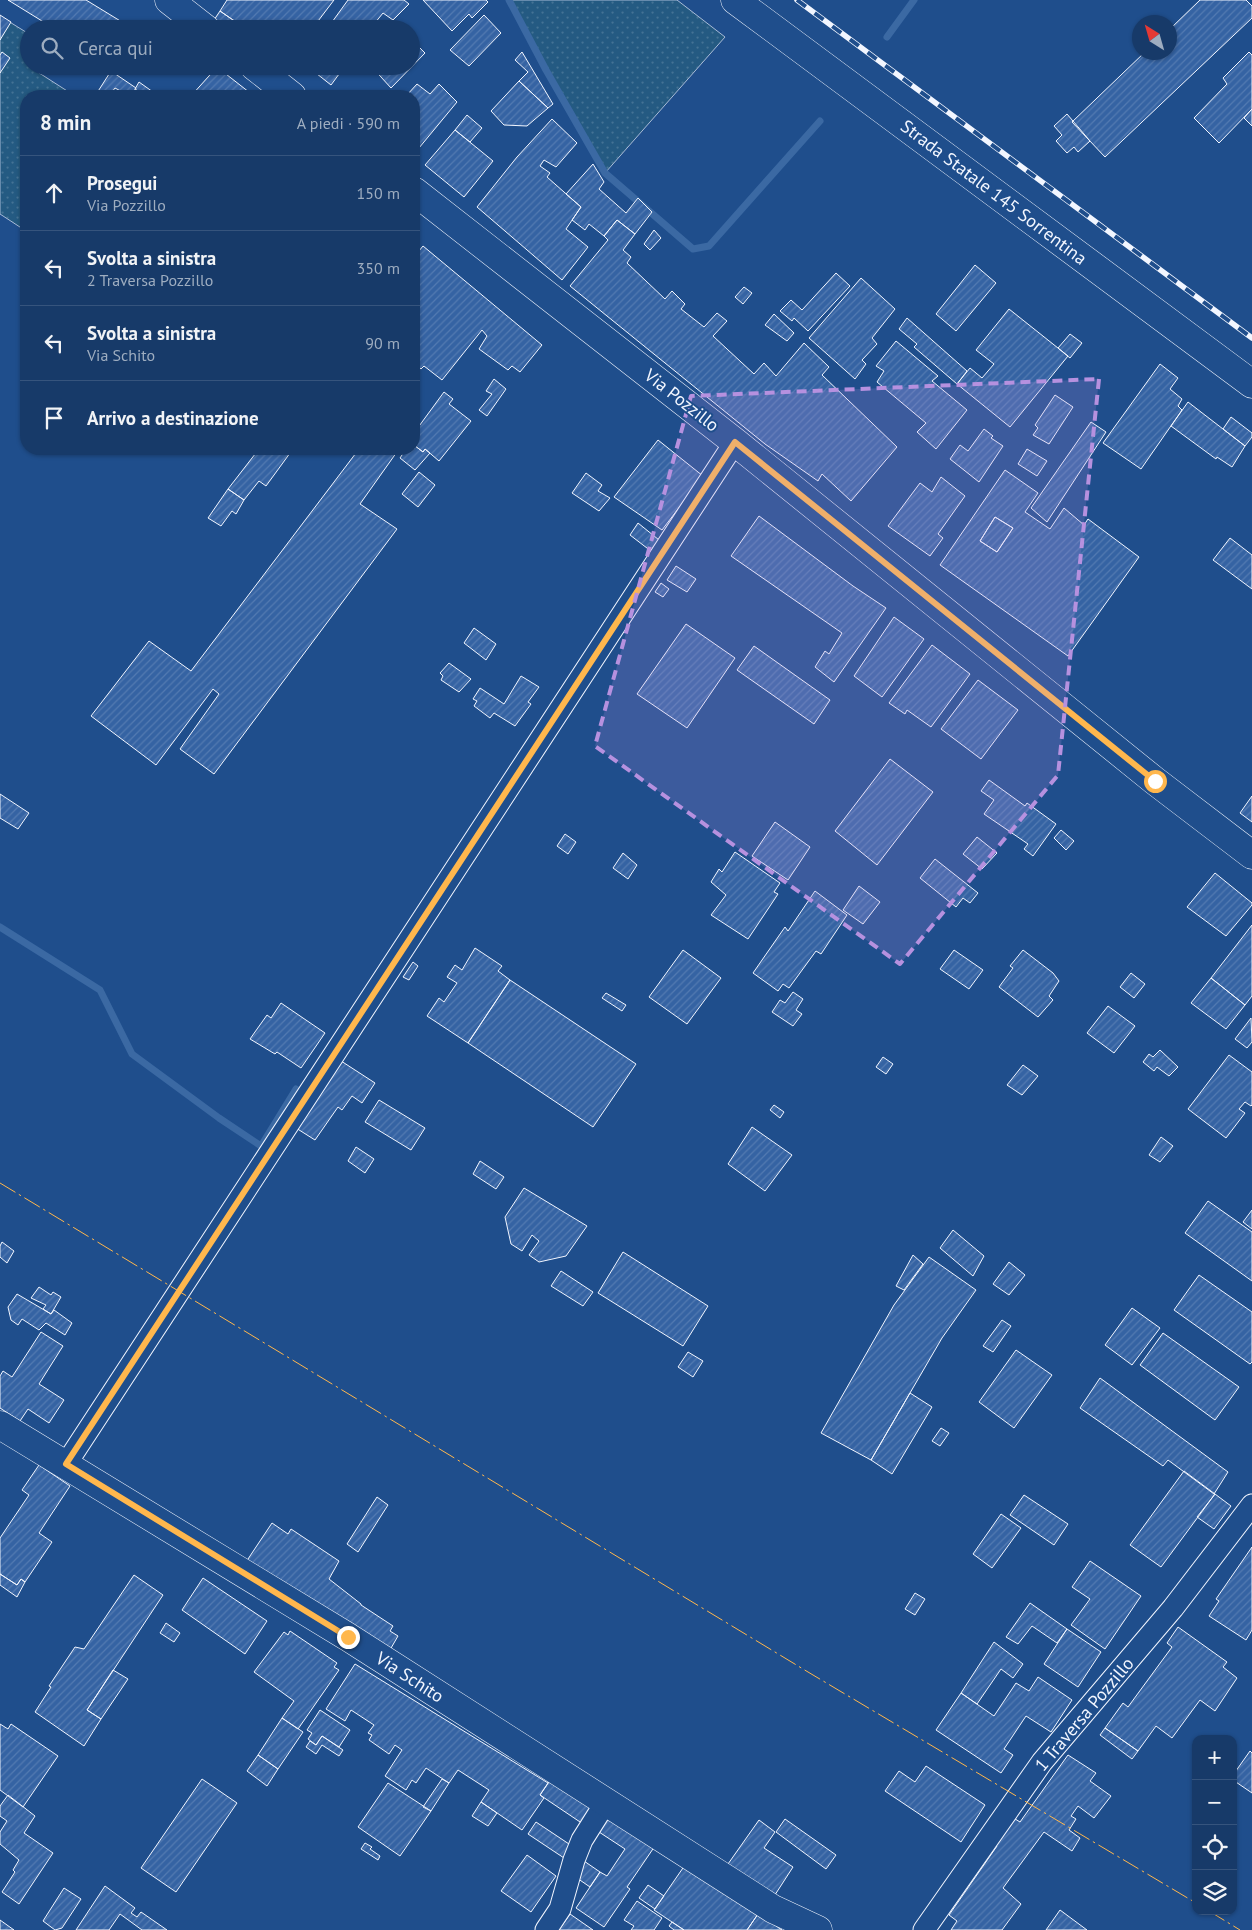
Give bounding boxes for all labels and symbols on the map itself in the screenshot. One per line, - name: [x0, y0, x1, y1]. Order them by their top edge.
- north arrow: [1132, 15, 1177, 60]
- street label: Strada Statale 145 Sorrentina: [896, 114, 1092, 270]
- street label: Via Pozzillo: [639, 363, 724, 436]
- route start: [1144, 770, 1167, 793]
- route end: [337, 1626, 360, 1649]
- street label: Via Schito: [371, 1646, 448, 1708]
- street label: 1 Traversa Pozzillo: [1030, 1652, 1138, 1776]

